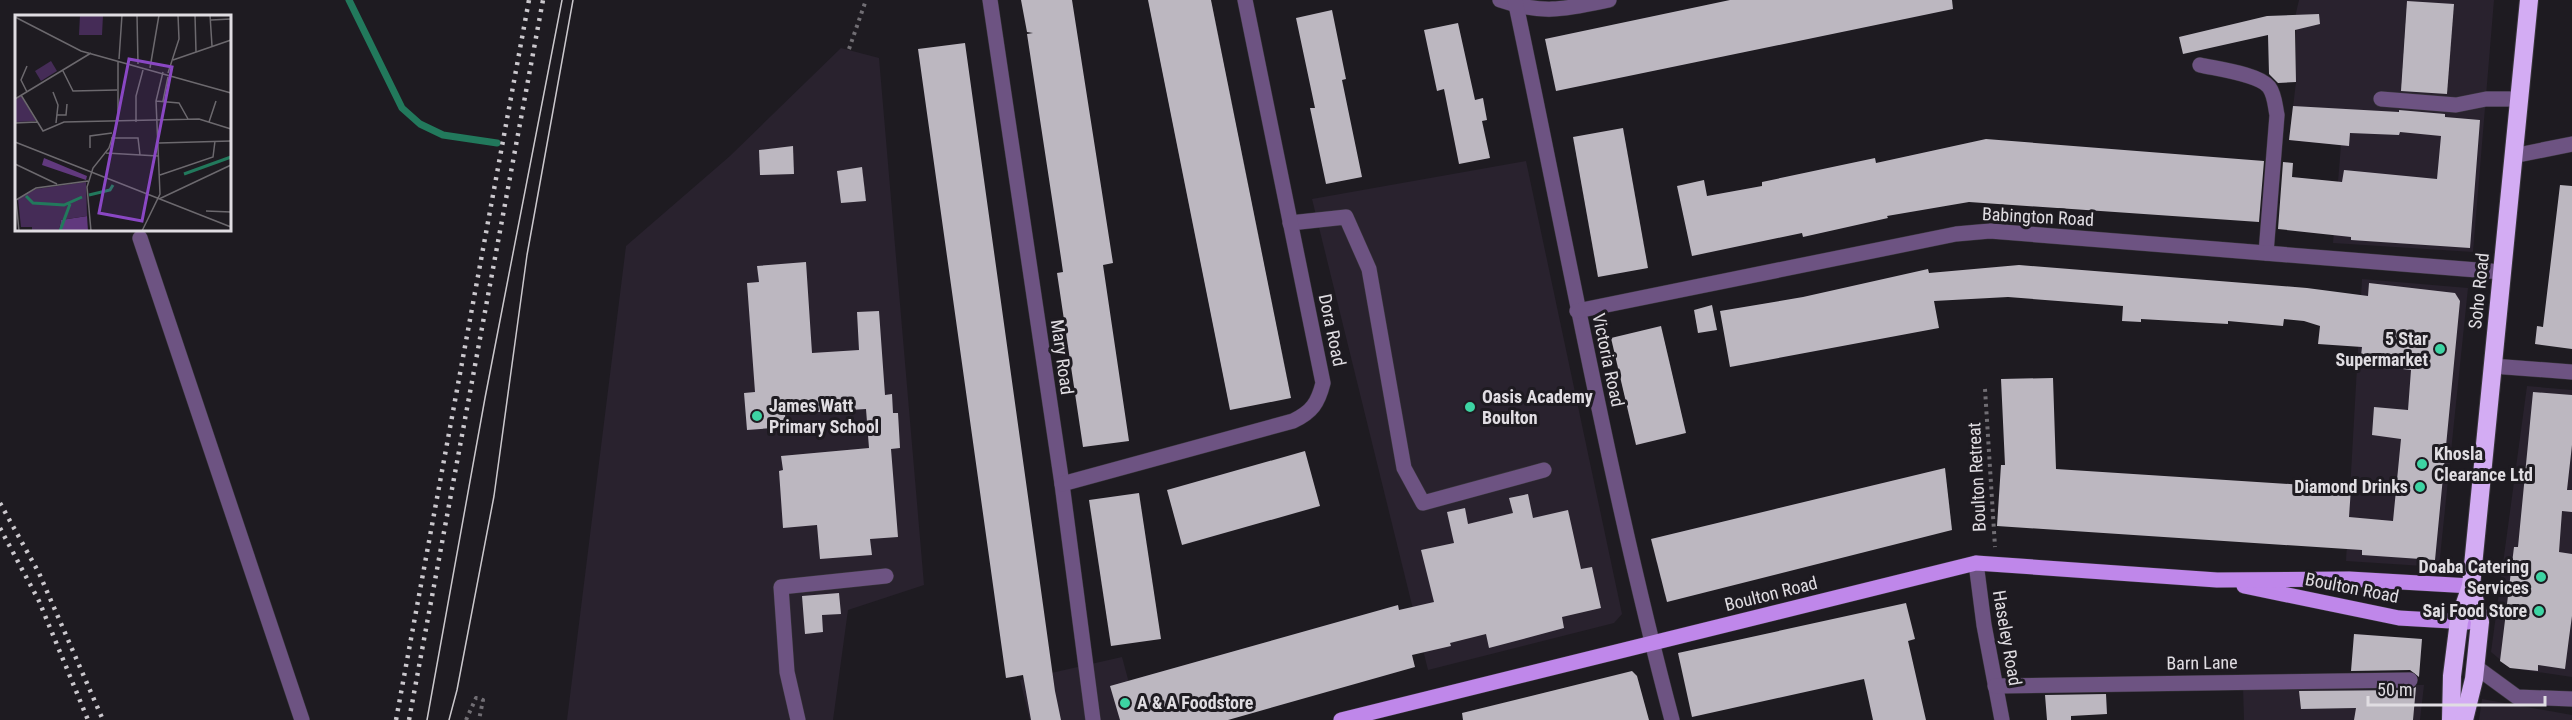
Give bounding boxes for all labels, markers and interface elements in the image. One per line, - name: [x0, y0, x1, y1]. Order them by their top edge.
- inset map: [15, 15, 231, 231]
- street label: Babington Road: [1981, 203, 2095, 230]
- street label: Soho Road: [2464, 252, 2493, 330]
- street label: Dora Road: [1315, 292, 1350, 368]
- street label: Victoria Road: [1588, 311, 1629, 409]
- street label: Mary Road: [1047, 318, 1078, 396]
- place label: 5 Star Supermarket: [2336, 328, 2428, 370]
- marker: 5 Star Supermarket: [2433, 342, 2447, 356]
- place label: Oasis Academy Boulton: [1482, 386, 1593, 428]
- place label: James Watt Primary School: [769, 395, 879, 437]
- marker: Oasis Academy Boulton: [1463, 400, 1477, 414]
- marker: James Watt Primary School: [750, 409, 764, 423]
- street label: Boulton Retreat: [1963, 422, 1990, 532]
- place label: Khosla Clearance Ltd: [2434, 443, 2533, 485]
- marker: Khosla Clearance Ltd: [2415, 457, 2429, 471]
- place label: Diamond Drinks: [2294, 476, 2408, 497]
- marker: Diamond Drinks: [2413, 480, 2427, 494]
- place label: Doaba Catering Services: [2419, 556, 2529, 598]
- street label: Boulton Road: [2304, 568, 2401, 607]
- marker: Doaba Catering Services: [2534, 570, 2548, 584]
- street label: Boulton Road: [1722, 572, 1819, 615]
- street label: Haseley Road: [1989, 588, 2026, 687]
- place label: Saj Food Store: [2423, 600, 2527, 621]
- marker: Saj Food Store: [2532, 604, 2546, 618]
- street label: Barn Lane: [2166, 651, 2238, 674]
- scale bar: [2368, 669, 2545, 707]
- text: 50 m: [2377, 679, 2412, 700]
- place label: A & A Foodstore: [1137, 692, 1254, 713]
- marker: A & A Foodstore: [1118, 696, 1132, 710]

